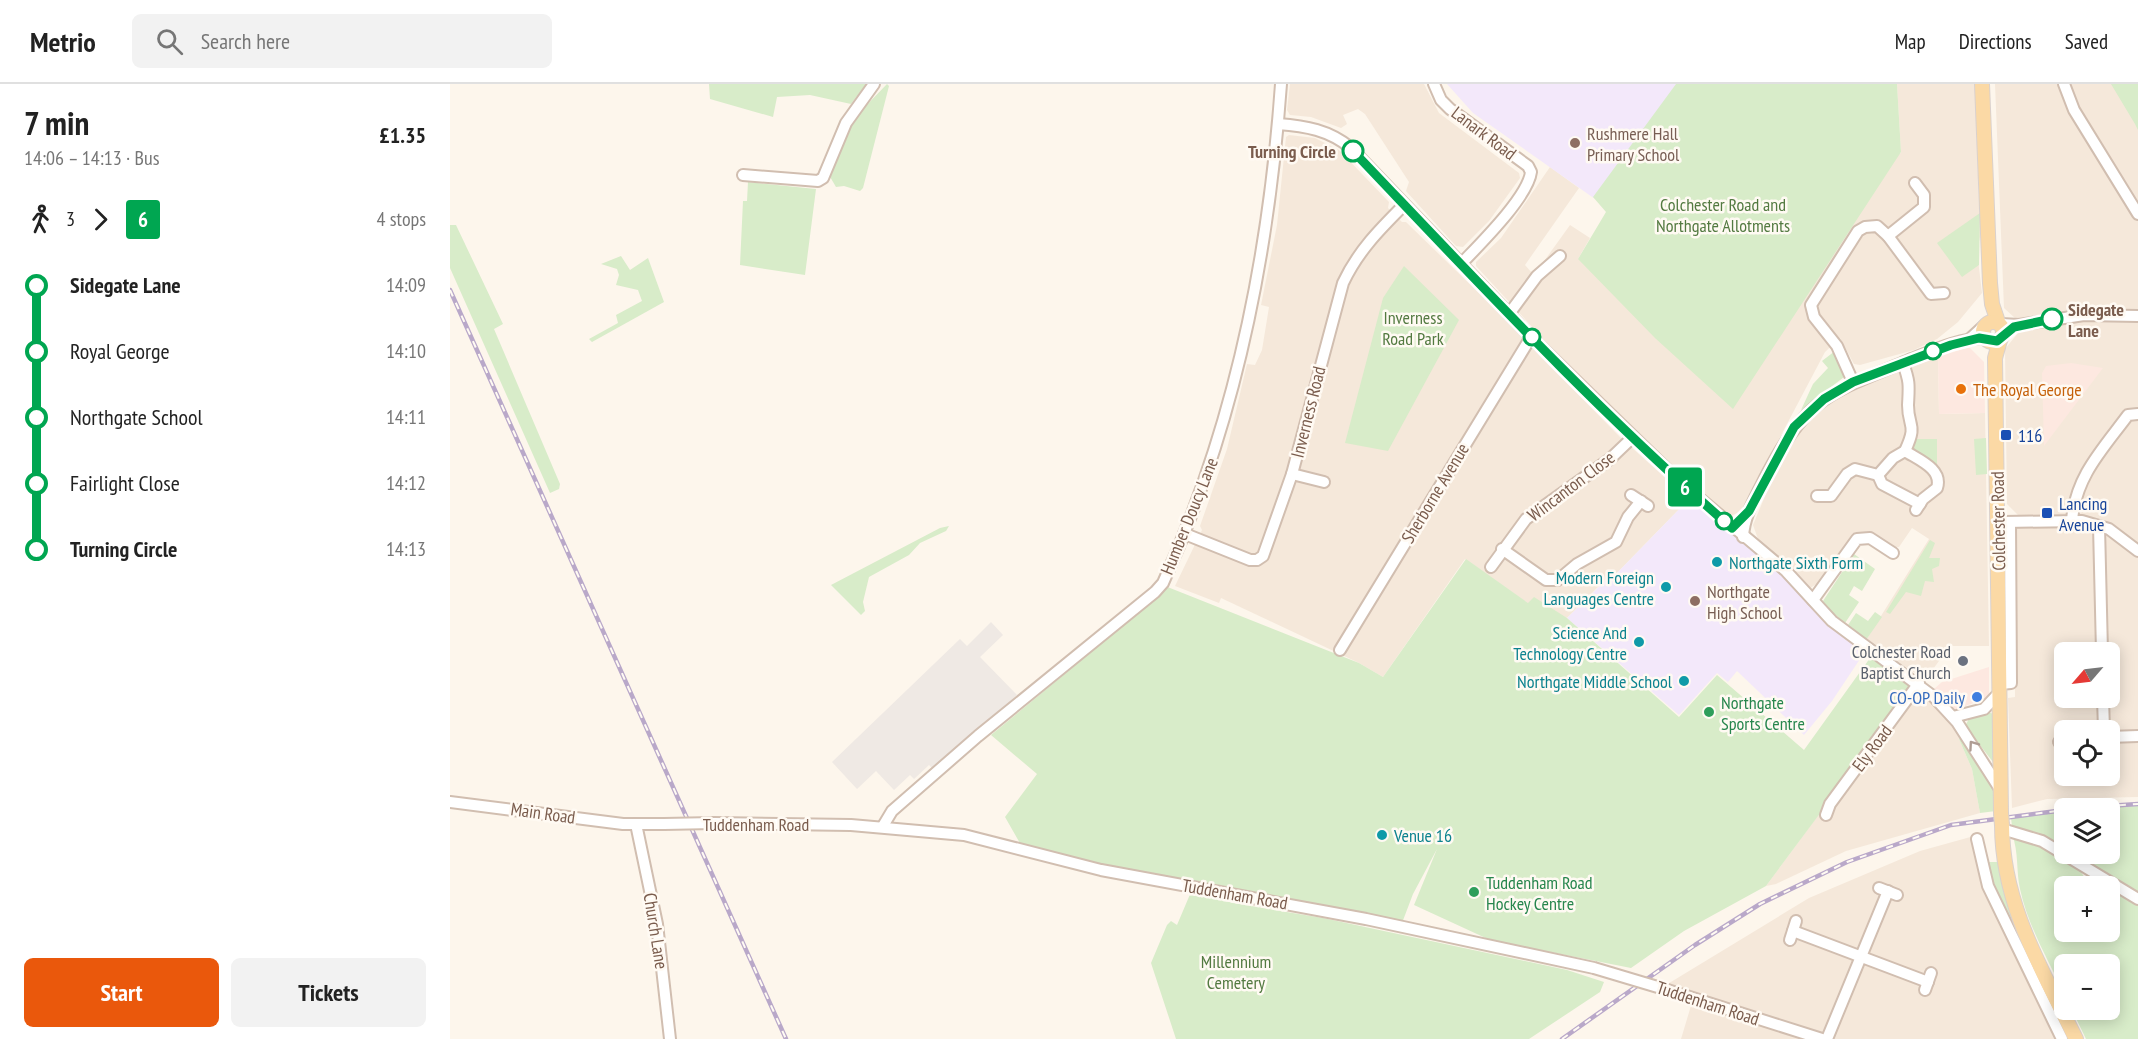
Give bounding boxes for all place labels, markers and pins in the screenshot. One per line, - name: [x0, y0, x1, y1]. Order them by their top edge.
- place label: Rushmere Hall Primary School: [1587, 122, 1680, 166]
- marker: Rushmere Hall Primary School: [1568, 136, 1582, 150]
- place label: Turning Circle: [1248, 140, 1336, 163]
- marker: Turning Circle: [1342, 140, 1364, 162]
- place label: Sidegate Lane: [2068, 298, 2124, 342]
- marker: Sidegate Lane: [2041, 308, 2063, 330]
- unlabelled marker: [1523, 328, 1541, 346]
- unlabelled marker: [1924, 342, 1942, 360]
- place label: The Royal George: [1973, 378, 2082, 401]
- marker: The Royal George: [1954, 382, 1968, 396]
- place label: 116: [2018, 424, 2042, 447]
- marker: 116: [1999, 428, 2013, 442]
- place label: Lancing Avenue: [2059, 492, 2107, 536]
- marker: Lancing Avenue: [2040, 506, 2054, 520]
- unlabelled marker: [1715, 512, 1733, 530]
- place label: Northgate Sixth Form: [1729, 551, 1863, 574]
- marker: Northgate Sixth Form: [1710, 555, 1724, 569]
- place label: Modern Foreign Languages Centre: [1543, 566, 1654, 610]
- marker: Modern Foreign Languages Centre: [1659, 580, 1673, 594]
- place label: Northgate High School: [1707, 580, 1783, 624]
- marker: Northgate High School: [1688, 594, 1702, 608]
- place label: Science And Technology Centre: [1513, 621, 1627, 665]
- marker: Science And Technology Centre: [1632, 635, 1646, 649]
- place label: Colchester Road Baptist Church: [1852, 640, 1951, 684]
- marker: Colchester Road Baptist Church: [1956, 654, 1970, 668]
- place label: Northgate Middle School: [1517, 670, 1673, 693]
- marker: Northgate Middle School: [1677, 674, 1691, 688]
- place label: CO-OP Daily: [1889, 686, 1965, 709]
- marker: CO-OP Daily: [1970, 690, 1984, 704]
- place label: Northgate Sports Centre: [1721, 691, 1805, 735]
- marker: Northgate Sports Centre: [1702, 705, 1716, 719]
- place label: Venue 16: [1393, 824, 1452, 847]
- marker: Venue 16: [1375, 828, 1389, 842]
- place label: Tuddenham Road Hockey Centre: [1486, 871, 1593, 915]
- marker: Tuddenham Road Hockey Centre: [1467, 885, 1481, 899]

